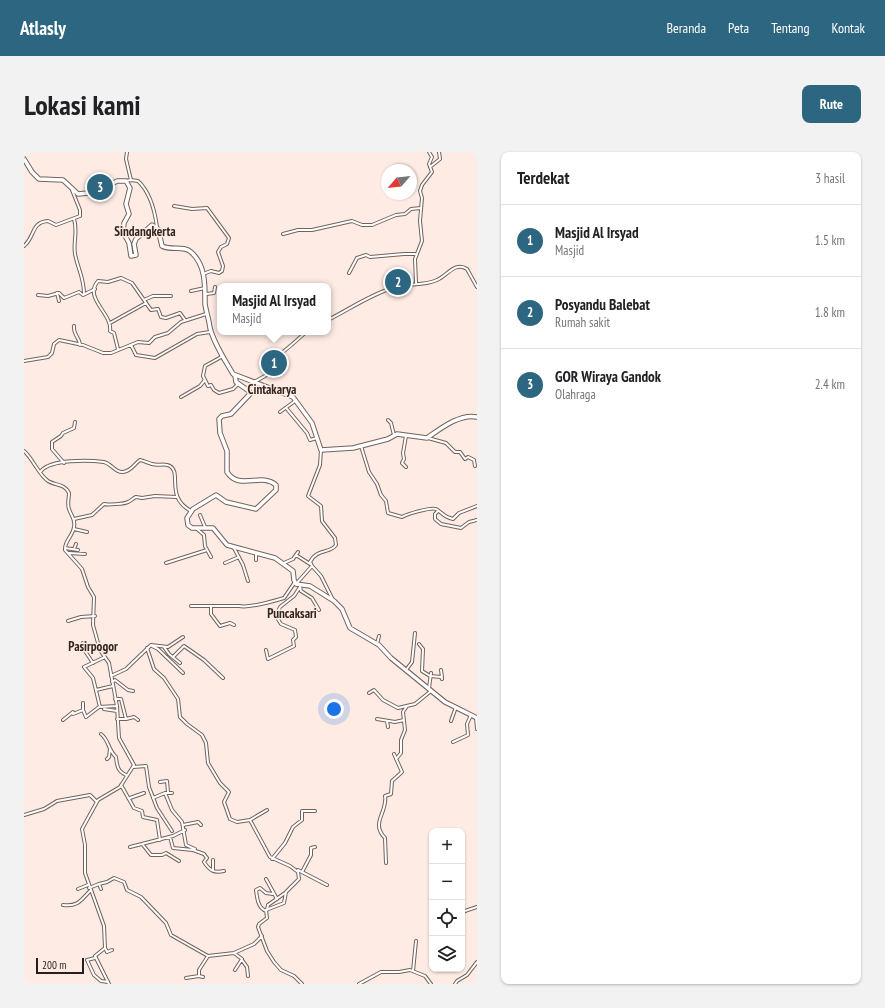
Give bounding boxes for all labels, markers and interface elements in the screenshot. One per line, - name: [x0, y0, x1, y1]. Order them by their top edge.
- text: Atlasly: [20, 16, 66, 40]
- text: Beranda: [666, 19, 706, 37]
- text: Peta: [728, 19, 749, 37]
- text: Tentang: [771, 19, 810, 37]
- text: Kontak: [832, 19, 865, 37]
- button: Rute: [802, 85, 861, 123]
- text: Lokasi kami: [24, 86, 141, 123]
- north arrow: [381, 164, 417, 200]
- text: Terdekat: [517, 167, 569, 189]
- text: 3 hasil: [815, 170, 845, 187]
- pin: 3: [87, 172, 113, 202]
- district label: Sindangkerta: [114, 223, 176, 240]
- text: Masjid Al Irsyad: [555, 223, 639, 242]
- text: 1: [527, 232, 533, 249]
- text: 1.5 km: [815, 232, 845, 249]
- text: Masjid: [555, 242, 584, 259]
- pin: 2: [385, 267, 411, 297]
- popup: [217, 283, 331, 335]
- text: Masjid Al Irsyad: [232, 291, 316, 310]
- text: Posyandu Balebat: [555, 295, 650, 314]
- text: 2: [527, 304, 533, 321]
- text: 1.8 km: [815, 304, 845, 321]
- text: Masjid: [232, 310, 261, 327]
- text: Rumah sakit: [555, 314, 610, 331]
- pin: 1: [261, 348, 287, 378]
- text: GOR Wiraya Gandok: [555, 367, 661, 386]
- text: 3: [527, 376, 533, 393]
- text: 2.4 km: [815, 376, 845, 393]
- district label: Cintakarya: [248, 381, 296, 398]
- text: Olahraga: [555, 386, 596, 403]
- district label: Puncaksari: [267, 605, 317, 622]
- district label: Pasirpogor: [68, 638, 118, 655]
- your location: [324, 699, 344, 719]
- map controls: [429, 828, 465, 972]
- button: +: [429, 828, 465, 864]
- button: −: [429, 864, 465, 900]
- button: locate: [429, 900, 465, 936]
- button: layers: [429, 936, 465, 972]
- scale bar: [36, 956, 84, 975]
- text: 200 m: [42, 958, 66, 972]

